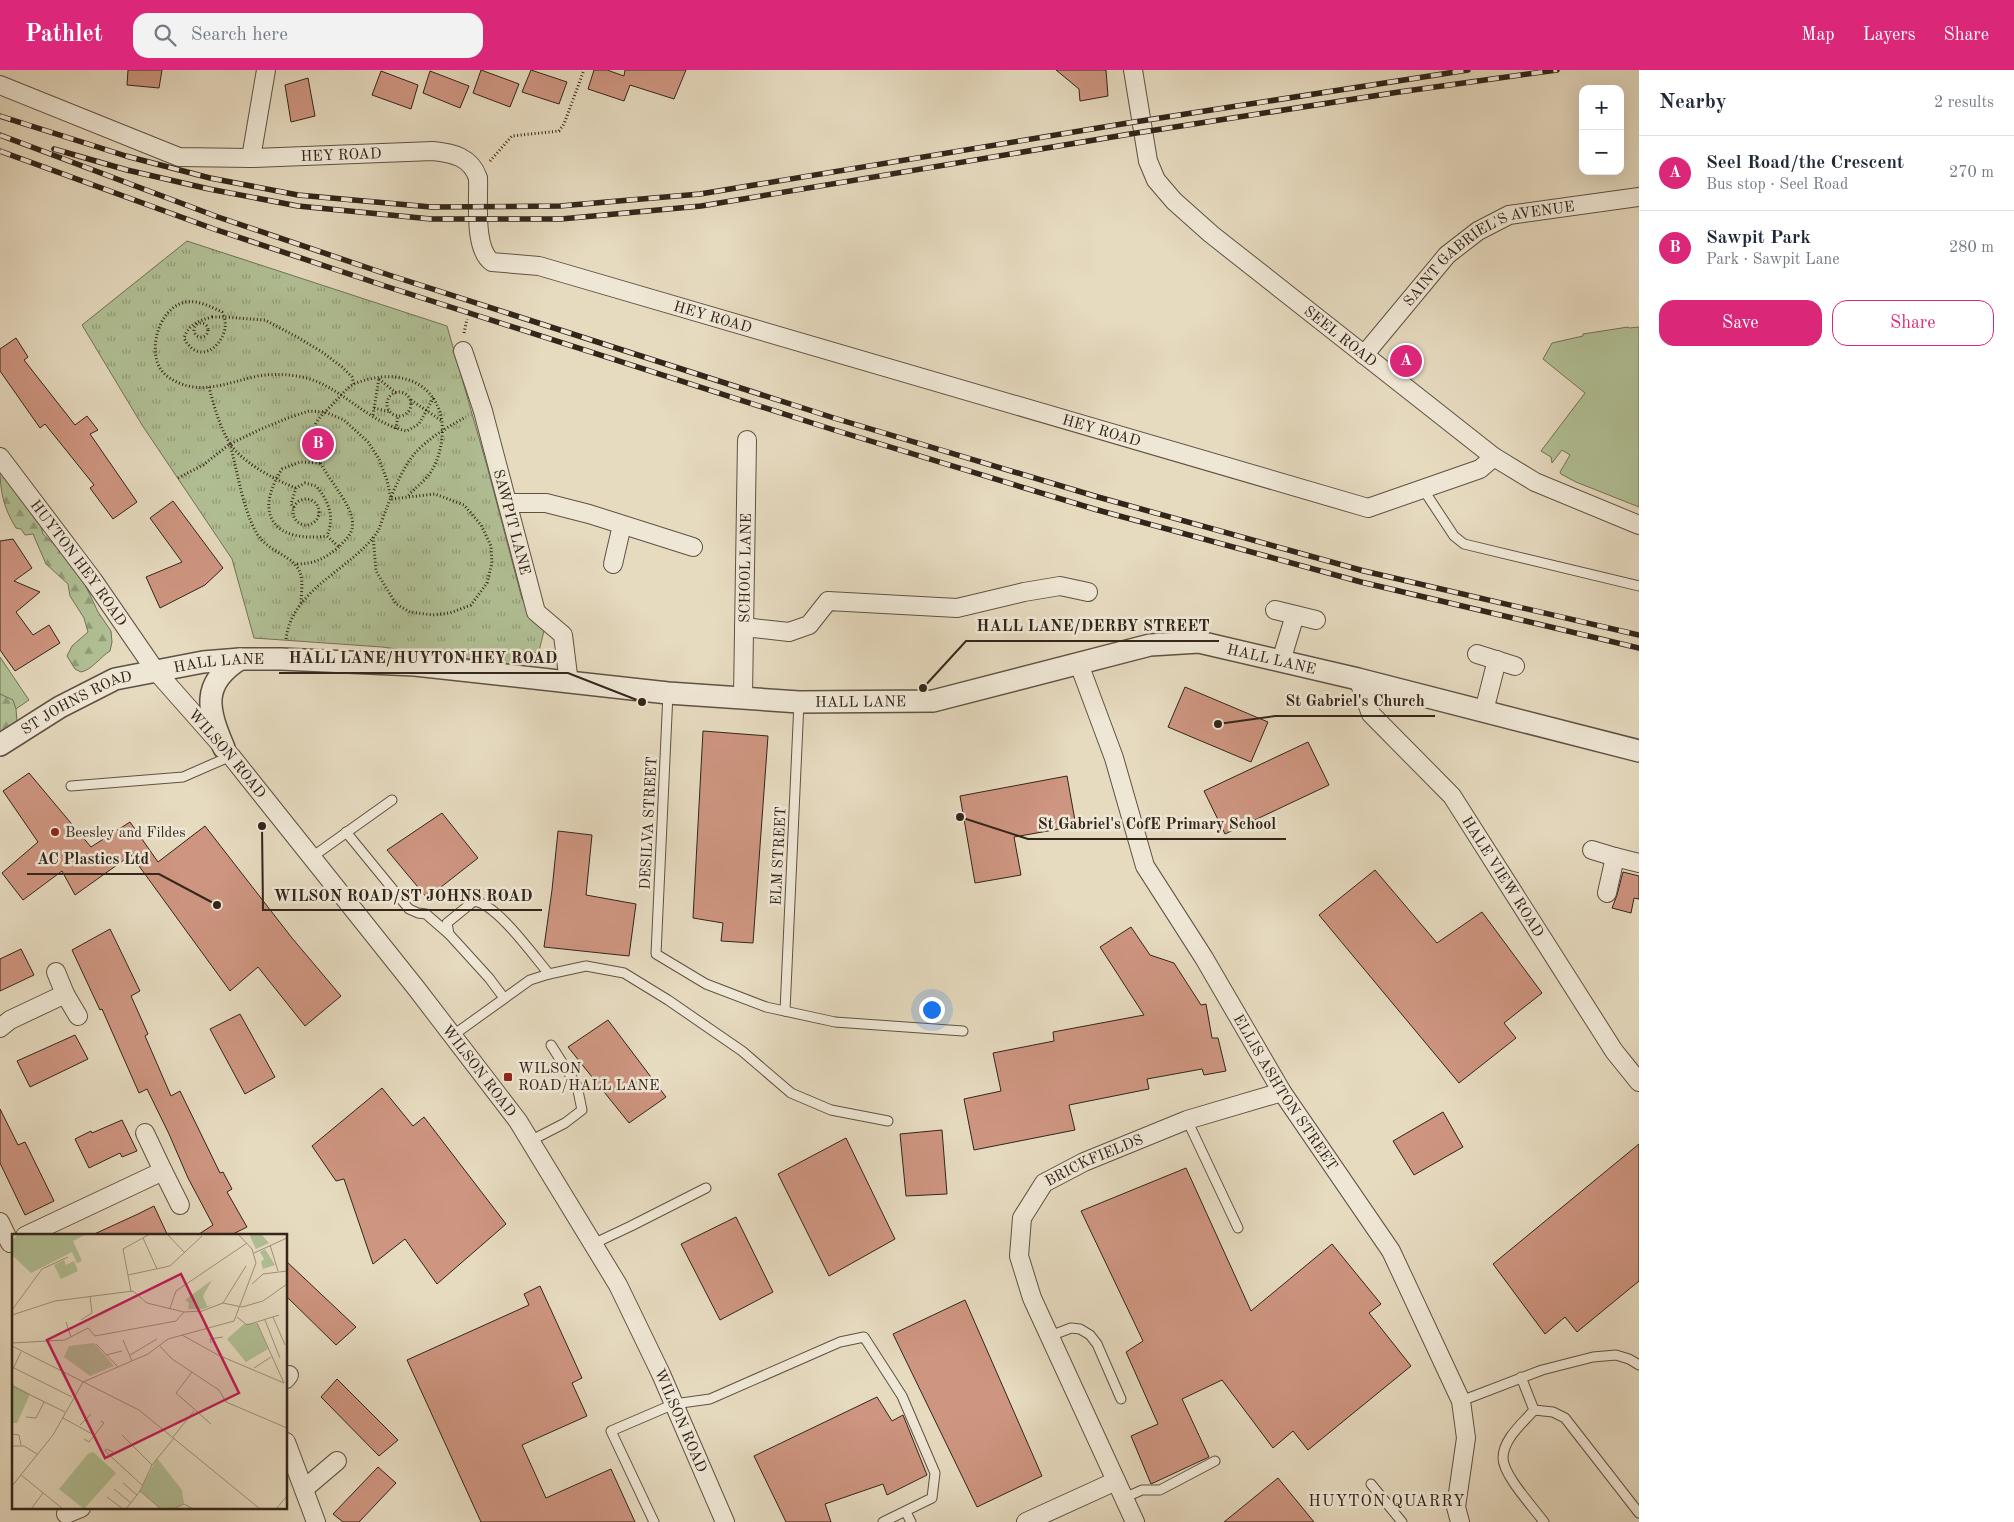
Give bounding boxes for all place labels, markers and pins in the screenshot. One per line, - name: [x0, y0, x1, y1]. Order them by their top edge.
- pin: A: [1390, 342, 1422, 380]
- pin: B: [302, 425, 334, 463]
- callout: HALL LANE/DERBY STREET: [966, 610, 1219, 641]
- callout: HALL LANE/HUYTON HEY ROAD: [279, 642, 568, 673]
- callout: St Gabriel's Church: [1275, 685, 1435, 716]
- callout: St Gabriel's CofE Primary School: [1028, 808, 1286, 839]
- marker: Beesley and Fildes: [49, 826, 61, 838]
- place label: Beesley and Fildes: [65, 826, 186, 841]
- callout: AC Plastics Ltd: [27, 843, 159, 874]
- callout: WILSON ROAD/ST JOHNS ROAD: [263, 879, 542, 910]
- place label: WILSON ROAD/HALL LANE: [518, 1062, 659, 1094]
- marker: WILSON ROAD/HALL LANE: [502, 1071, 514, 1083]

